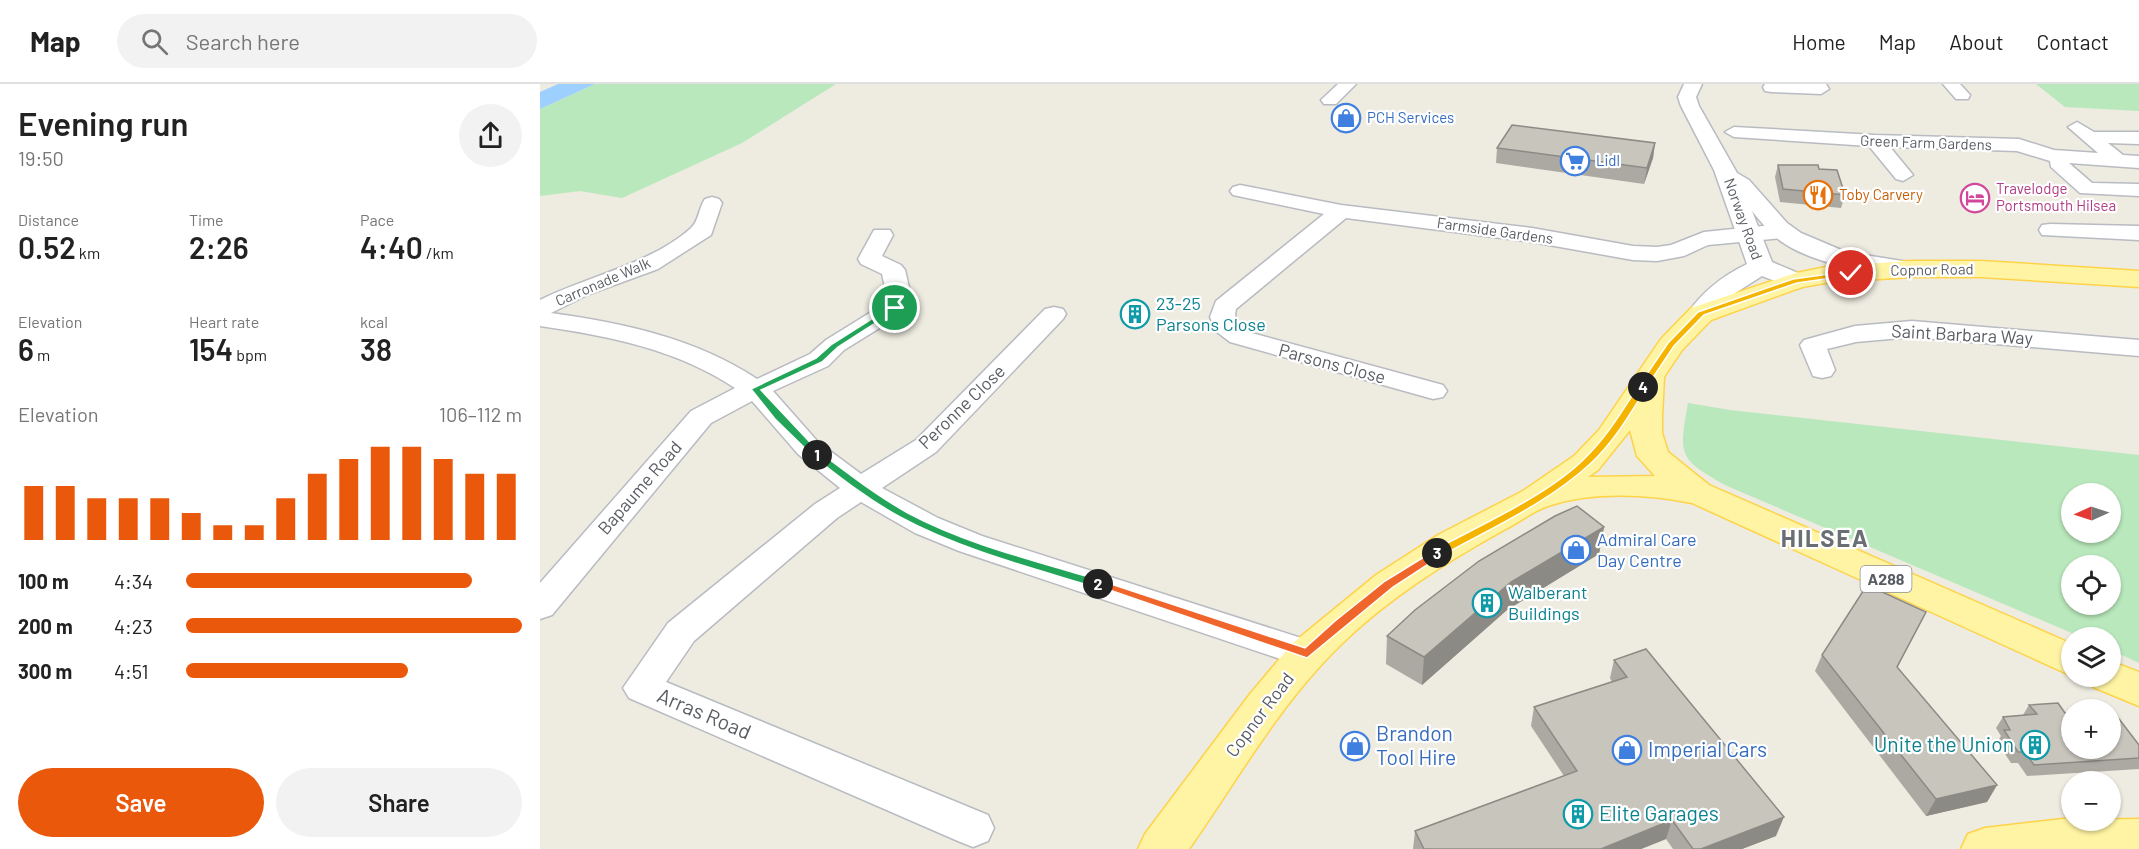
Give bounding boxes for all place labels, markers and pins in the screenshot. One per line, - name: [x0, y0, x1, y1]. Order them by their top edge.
- shop icon: PCH Services: [1330, 102, 1362, 134]
- place label: PCH Services: [1367, 108, 1454, 126]
- supermarket icon: Lidl: [1559, 145, 1591, 177]
- place label: Lidl: [1596, 151, 1620, 169]
- restaurant icon: Toby Carvery: [1802, 179, 1834, 211]
- place label: Travelodge Portsmouth Hilsea: [1996, 179, 2116, 214]
- hotel icon: Travelodge Portsmouth Hilsea: [1959, 182, 1991, 214]
- place label: Toby Carvery: [1839, 185, 1923, 203]
- pin: [1825, 247, 1876, 298]
- pin: [869, 282, 920, 333]
- place label: 23-25 Parsons Close: [1156, 292, 1266, 335]
- building icon: 23-25 Parsons Close: [1119, 298, 1151, 330]
- pin: 4: [1628, 372, 1658, 402]
- pin: 1: [802, 440, 832, 470]
- place label: Admiral Care Day Centre: [1597, 528, 1697, 571]
- shop icon: Admiral Care Day Centre: [1560, 534, 1592, 566]
- pin: 3: [1422, 538, 1452, 568]
- pin: 2: [1083, 569, 1113, 599]
- place label: Walberant Buildings: [1508, 581, 1588, 624]
- building icon: Walberant Buildings: [1471, 587, 1503, 619]
- place label: Brandon Tool Hire: [1376, 720, 1456, 769]
- building icon: Unite the Union: [2019, 729, 2051, 761]
- shop icon: Brandon Tool Hire: [1339, 730, 1371, 762]
- place label: Unite the Union: [1874, 731, 2014, 756]
- shop icon: Imperial Cars: [1611, 734, 1643, 766]
- place label: Imperial Cars: [1648, 736, 1767, 761]
- building icon: Elite Garages: [1562, 798, 1594, 830]
- place label: Elite Garages: [1599, 800, 1719, 825]

